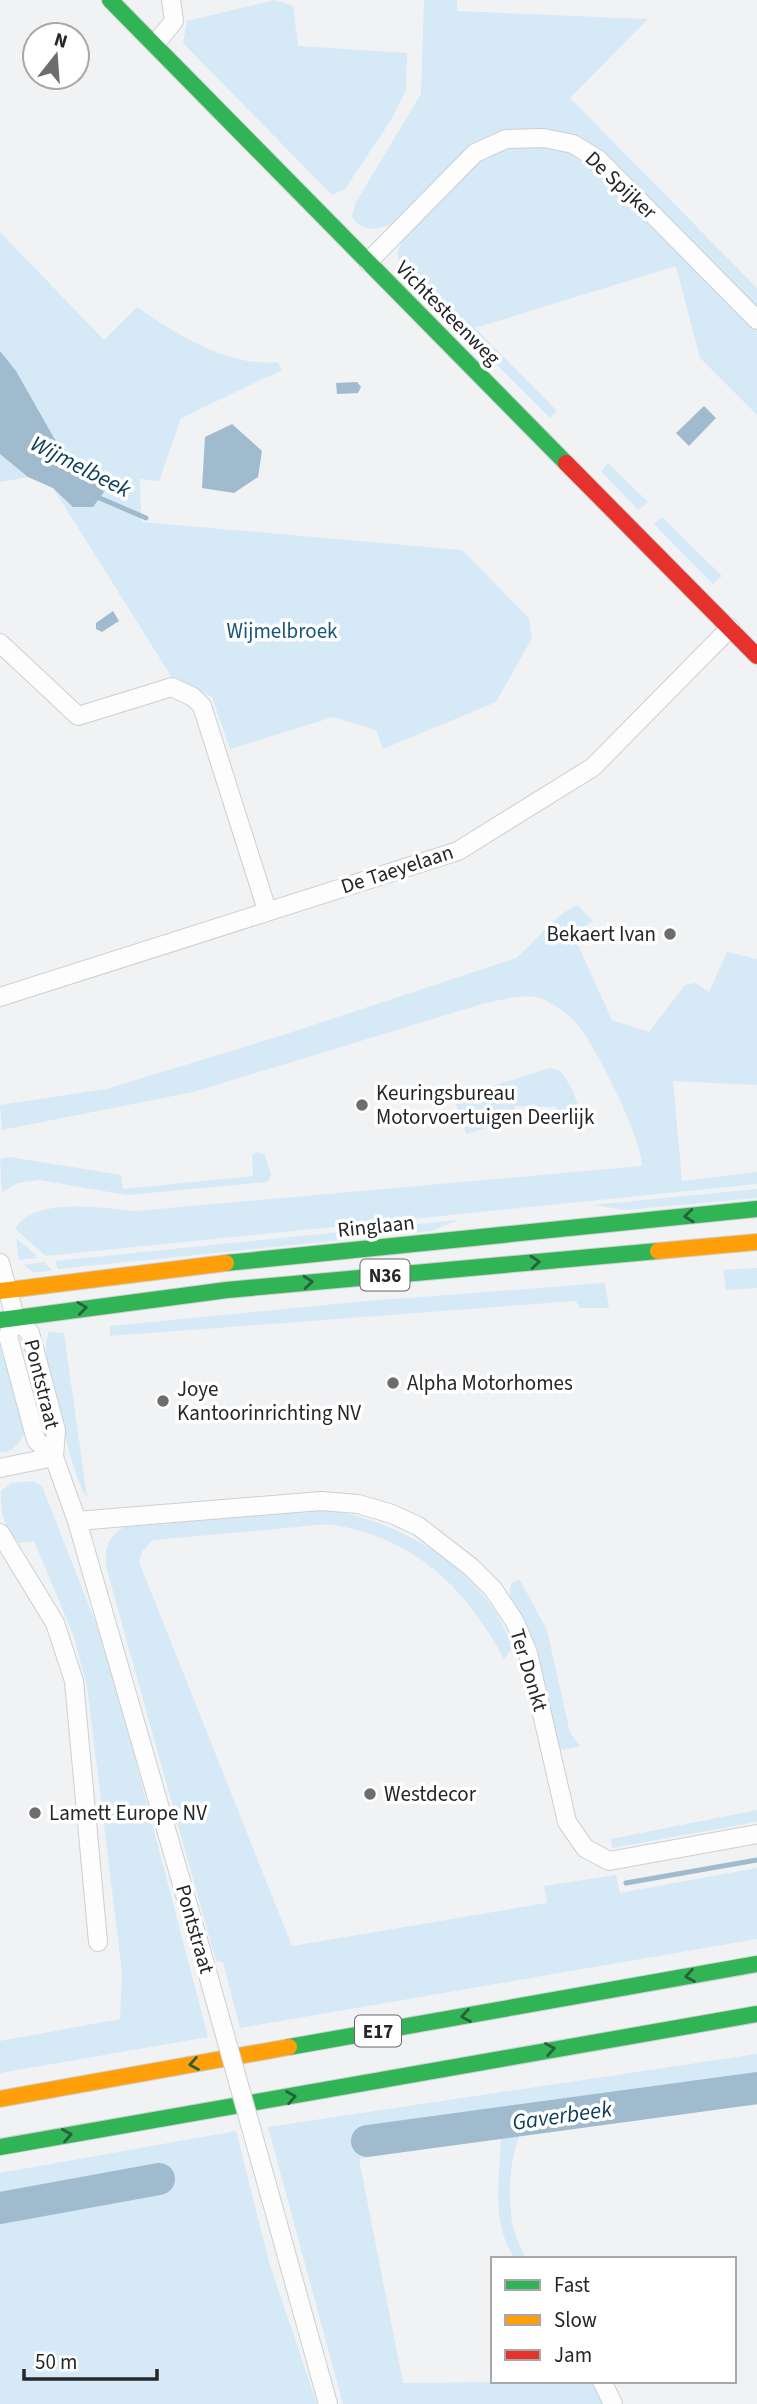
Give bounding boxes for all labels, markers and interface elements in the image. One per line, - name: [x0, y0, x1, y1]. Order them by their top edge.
- north arrow: [21, 21, 91, 91]
- text: N: [51, 26, 71, 56]
- street label: De Spijker: [578, 144, 664, 227]
- street label: Vichtesteenweg: [389, 254, 508, 373]
- water label: Wijmelbeek: [25, 427, 138, 506]
- park label: Wijmelbroek: [227, 616, 338, 646]
- street label: De Taeyelaan: [337, 837, 457, 901]
- place label: Bekaert Ivan: [546, 919, 656, 949]
- marker: Bekaert Ivan: [662, 926, 678, 942]
- place label: Keuringsbureau Motorvoertuigen Deerlijk: [376, 1078, 595, 1132]
- marker: Keuringsbureau Motorvoertuigen Deerlijk: [354, 1097, 370, 1113]
- street label: Ringlaan: [336, 1207, 416, 1245]
- one-way arrow: [683, 1208, 694, 1223]
- one-way arrow: [530, 1255, 541, 1270]
- road number: N36: [360, 1260, 410, 1290]
- one-way arrow: [302, 1275, 314, 1290]
- one-way arrow: [76, 1300, 88, 1315]
- street label: Pontstraat: [16, 1336, 68, 1432]
- place label: Alpha Motorhomes: [407, 1368, 573, 1398]
- place label: Joye Kantoorinrichting NV: [177, 1374, 361, 1428]
- marker: Alpha Motorhomes: [385, 1375, 401, 1391]
- marker: Joye Kantoorinrichting NV: [155, 1393, 171, 1409]
- street label: Ter Donkt: [502, 1625, 556, 1715]
- place label: Westdecor: [384, 1779, 477, 1809]
- marker: Westdecor: [362, 1786, 378, 1802]
- place label: Lamett Europe NV: [49, 1798, 207, 1828]
- marker: Lamett Europe NV: [27, 1805, 43, 1821]
- street label: Pontstraat: [168, 1881, 222, 1977]
- one-way arrow: [684, 1968, 696, 1983]
- one-way arrow: [460, 2008, 472, 2023]
- road number: E17: [355, 2016, 401, 2047]
- one-way arrow: [544, 2042, 556, 2057]
- one-way arrow: [188, 2056, 200, 2071]
- one-way arrow: [285, 2090, 297, 2105]
- water label: Gaverbeek: [510, 2092, 615, 2139]
- one-way arrow: [61, 2128, 73, 2143]
- legend: [491, 2257, 736, 2383]
- text: Fast: [554, 2270, 590, 2300]
- text: Slow: [554, 2305, 597, 2335]
- scale bar: [24, 2338, 158, 2382]
- text: Jam: [554, 2340, 592, 2370]
- text: 50 m: [35, 2347, 77, 2377]

